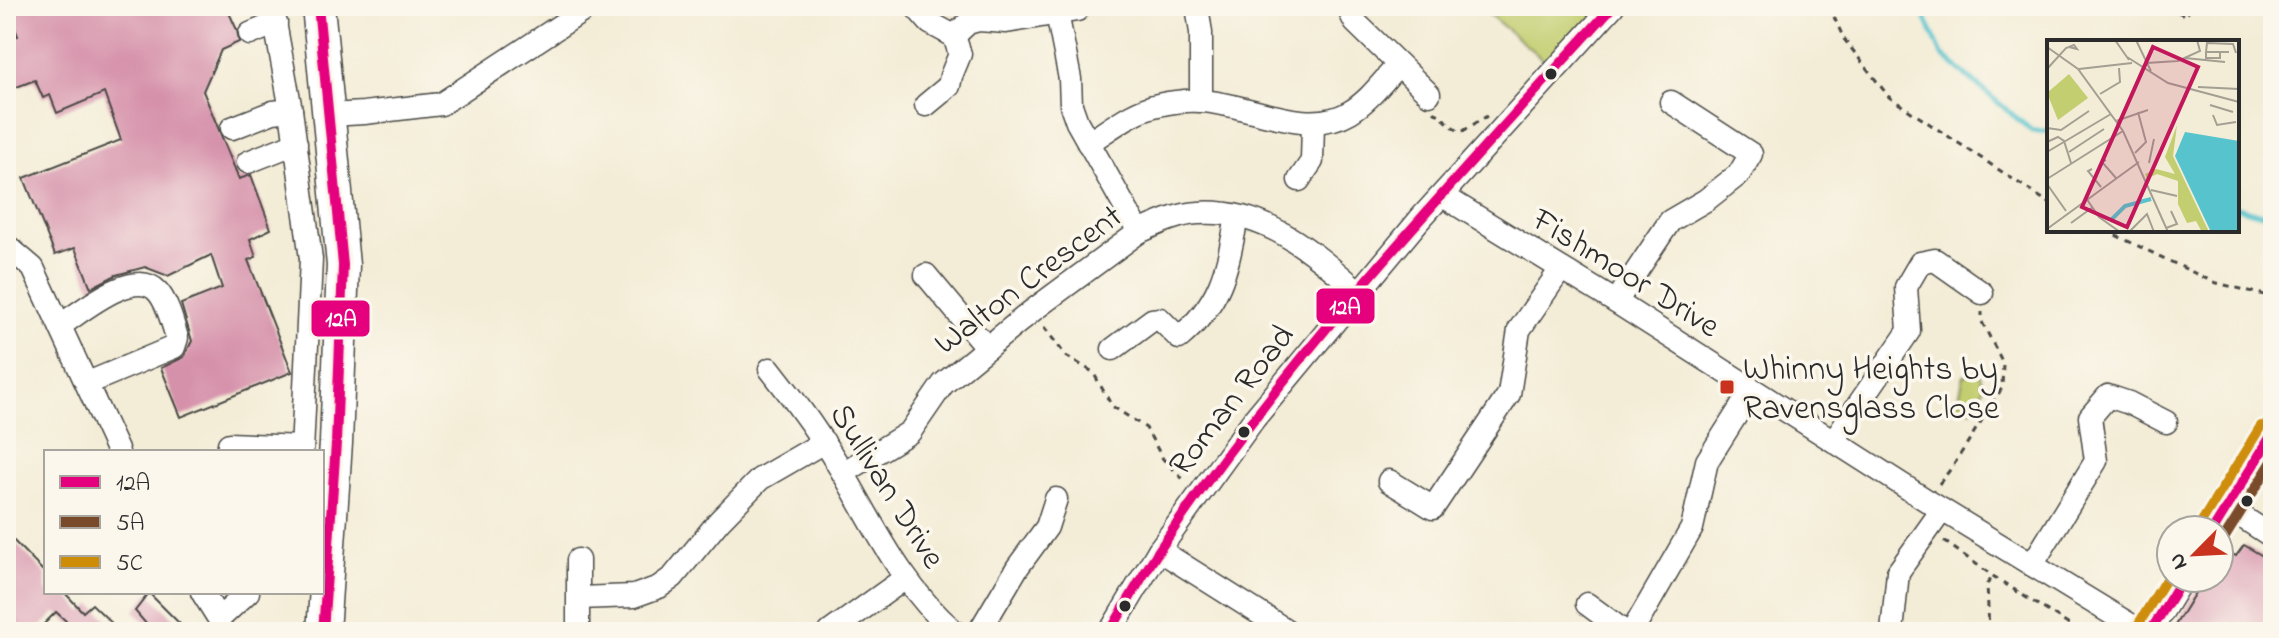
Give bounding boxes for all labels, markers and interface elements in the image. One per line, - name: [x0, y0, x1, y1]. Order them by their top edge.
- inset map: [2047, 40, 2239, 232]
- unlabelled marker: [1543, 66, 1559, 82]
- street label: Walton Crescent: [924, 194, 1134, 369]
- street label: Fishmoor Drive: [1520, 196, 1729, 353]
- line badge: 12A: [1315, 287, 1376, 325]
- text: 12A: [1329, 293, 1361, 325]
- line badge: 12A: [310, 299, 371, 338]
- text: 12A: [325, 305, 357, 337]
- street label: Roman Road: [1158, 315, 1308, 488]
- place label: Whinny Heights by Ravensglass Close: [1743, 346, 2000, 435]
- marker: Whinny Heights by Ravensglass Close: [1718, 378, 1736, 396]
- street label: Sullivan Drive: [815, 395, 957, 580]
- unlabelled marker: [1236, 424, 1252, 440]
- legend: [44, 450, 324, 594]
- text: 12A: [116, 467, 150, 502]
- unlabelled marker: [2239, 493, 2255, 509]
- text: 5A: [116, 507, 145, 542]
- north arrow: [2155, 514, 2235, 594]
- text: 5C: [116, 547, 143, 582]
- text: N: [2162, 548, 2197, 574]
- unlabelled marker: [1117, 598, 1133, 614]

